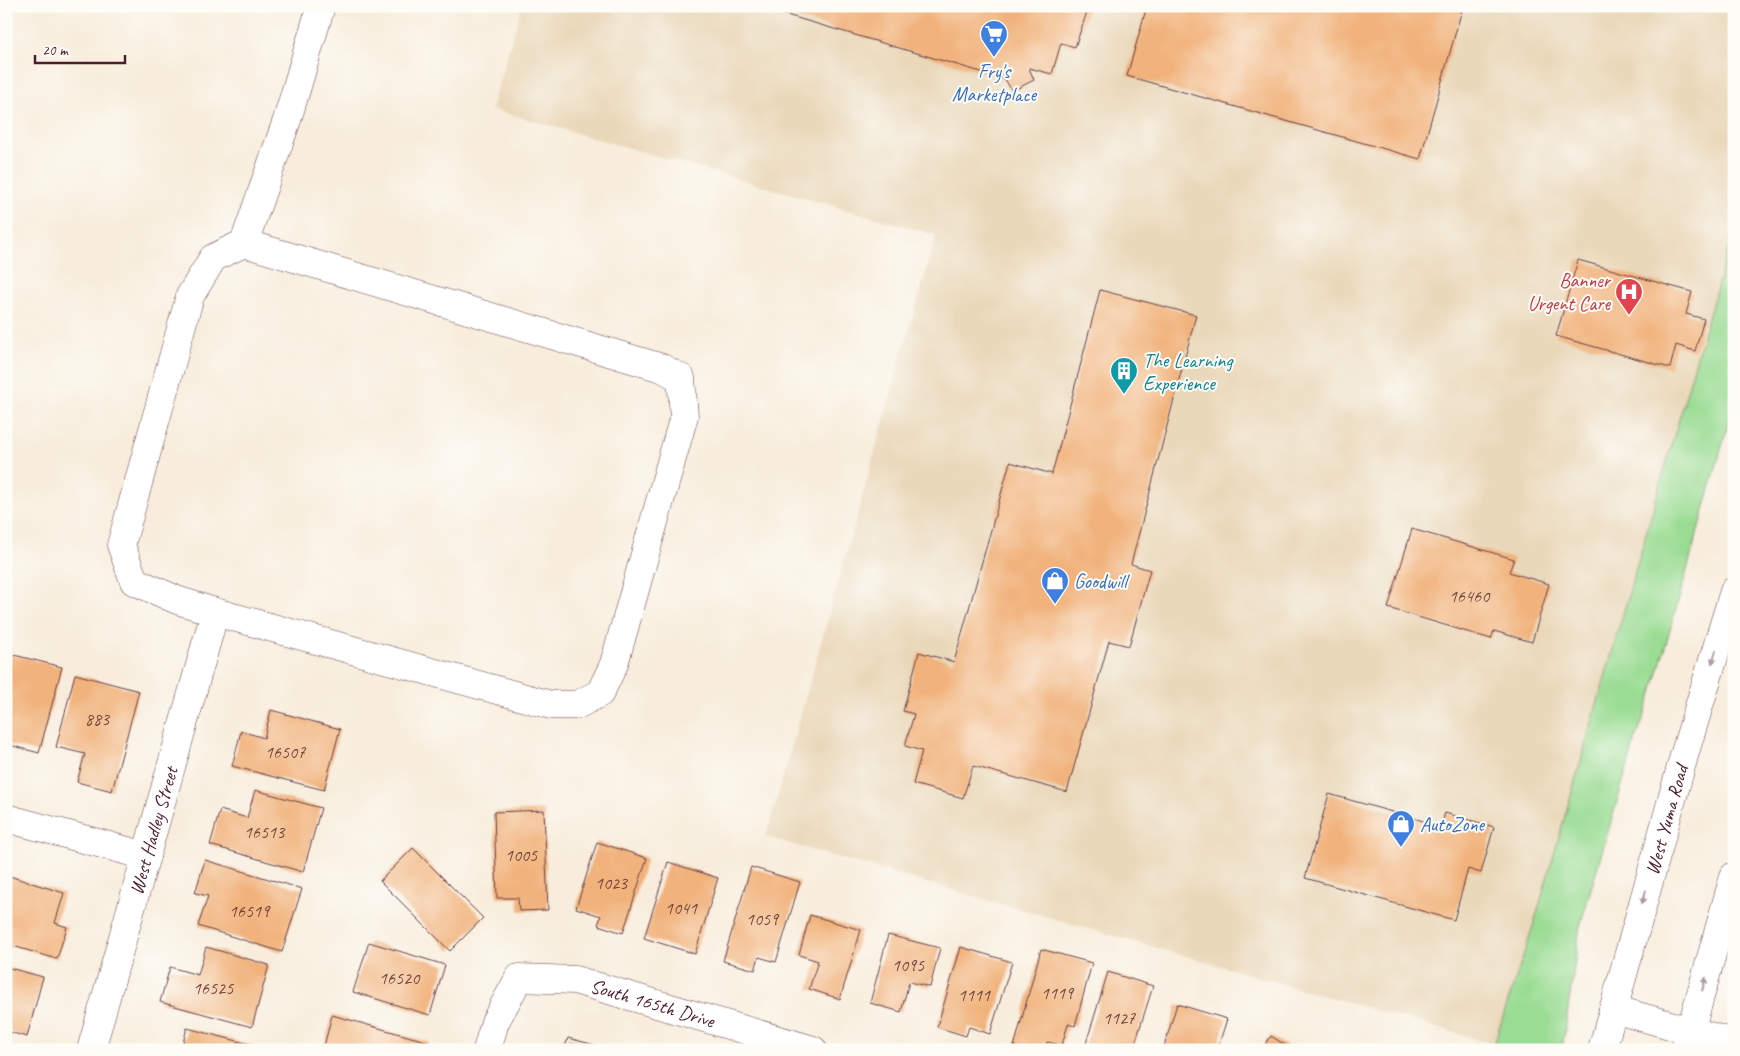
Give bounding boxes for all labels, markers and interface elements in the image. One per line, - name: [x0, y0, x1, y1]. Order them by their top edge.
- supermarket icon: Fry's Marketplace: [979, 19, 1009, 58]
- scale bar: [35, 32, 125, 64]
- text: 20 m: [42, 41, 69, 60]
- place label: Fry's Marketplace: [952, 59, 1037, 107]
- place label: Banner Urgent Care: [1528, 268, 1612, 316]
- hospital icon: Banner Urgent Care: [1614, 277, 1644, 316]
- place label: The Learning Experience: [1143, 348, 1234, 396]
- building icon: The Learning Experience: [1109, 356, 1139, 395]
- shop icon: Goodwill: [1040, 566, 1070, 605]
- place label: Goodwill: [1074, 569, 1130, 594]
- house number: 16460: [1449, 585, 1491, 607]
- one-way arrow: [1710, 649, 1718, 664]
- house number: 883: [85, 708, 111, 730]
- house number: 16507: [265, 741, 306, 763]
- street label: West Yuma Road: [1639, 759, 1694, 877]
- street label: West Hadley Street: [123, 762, 184, 897]
- shop icon: AutoZone: [1386, 809, 1416, 848]
- place label: AutoZone: [1420, 812, 1485, 837]
- house number: 16513: [244, 821, 286, 843]
- house number: 1005: [505, 844, 538, 866]
- house number: 1023: [595, 872, 629, 894]
- one-way arrow: [1640, 890, 1648, 905]
- house number: 1041: [665, 897, 698, 919]
- house number: 16519: [229, 900, 271, 922]
- house number: 1059: [746, 908, 780, 930]
- house number: 1095: [892, 954, 925, 976]
- house number: 16520: [379, 967, 421, 989]
- street label: South 165th Drive: [588, 973, 719, 1033]
- one-way arrow: [1700, 976, 1708, 991]
- house number: 16525: [193, 977, 234, 999]
- house number: 1119: [1041, 982, 1075, 1004]
- house number: 1111: [958, 984, 991, 1006]
- house number: 1127: [1103, 1007, 1136, 1029]

